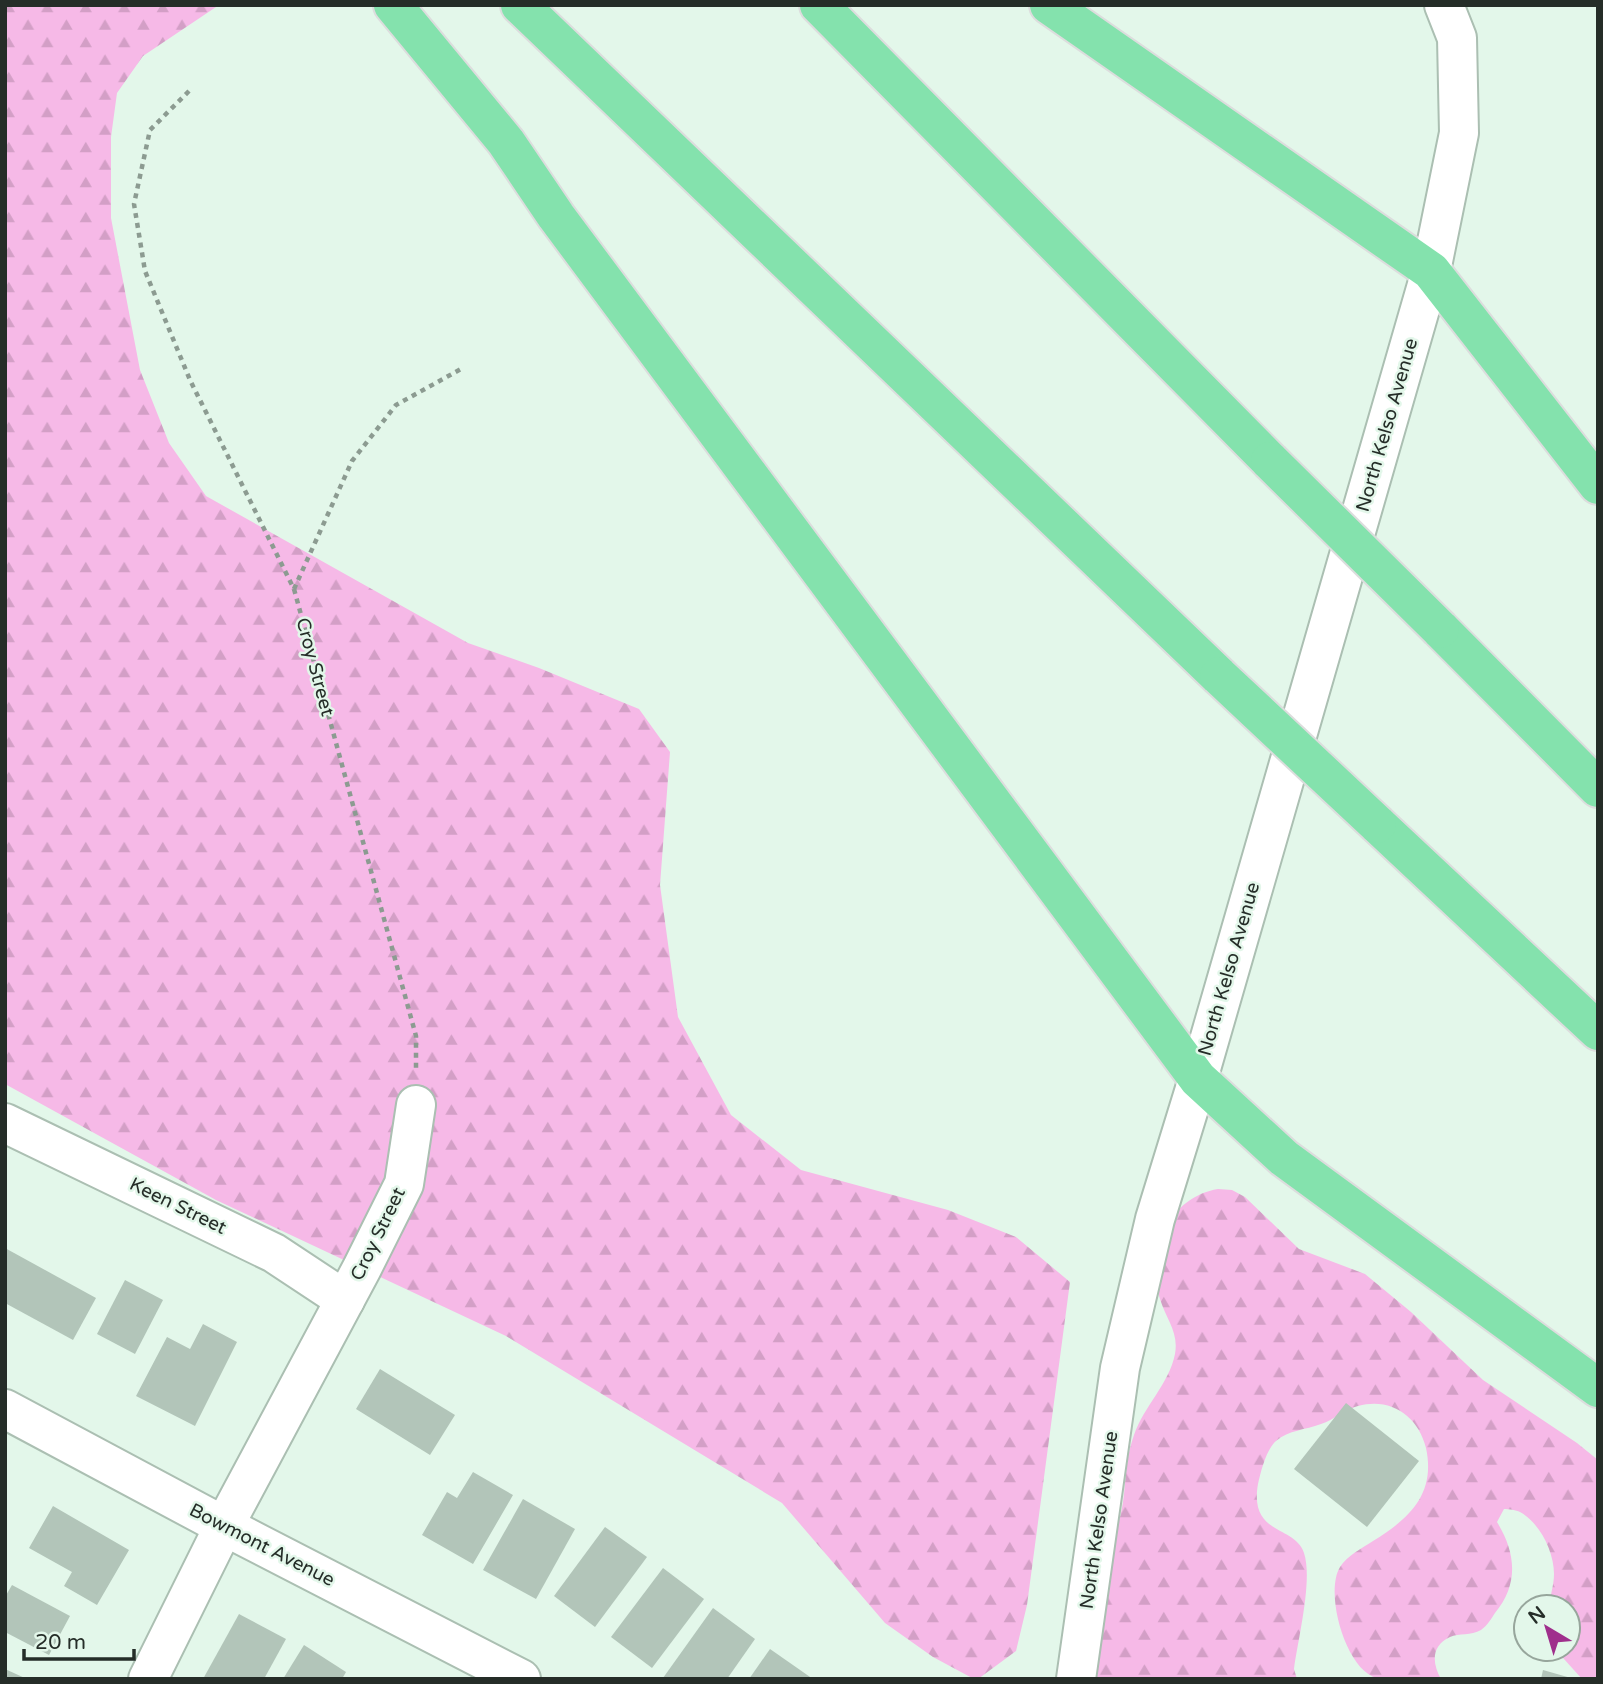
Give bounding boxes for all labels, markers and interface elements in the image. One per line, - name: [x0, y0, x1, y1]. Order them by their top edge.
- street label: North Kelso Avenue: [1352, 336, 1422, 514]
- street label: Croy Street: [291, 615, 339, 719]
- street label: North Kelso Avenue: [1194, 880, 1264, 1058]
- street label: Keen Street: [126, 1173, 230, 1239]
- street label: Croy Street: [346, 1184, 410, 1284]
- street label: North Kelso Avenue: [1076, 1430, 1122, 1610]
- street label: Bowmont Avenue: [186, 1499, 338, 1591]
- north arrow: [1512, 1593, 1582, 1663]
- text: N: [1524, 1602, 1550, 1629]
- scale bar: [24, 1618, 135, 1662]
- text: 20 m: [35, 1630, 86, 1655]

